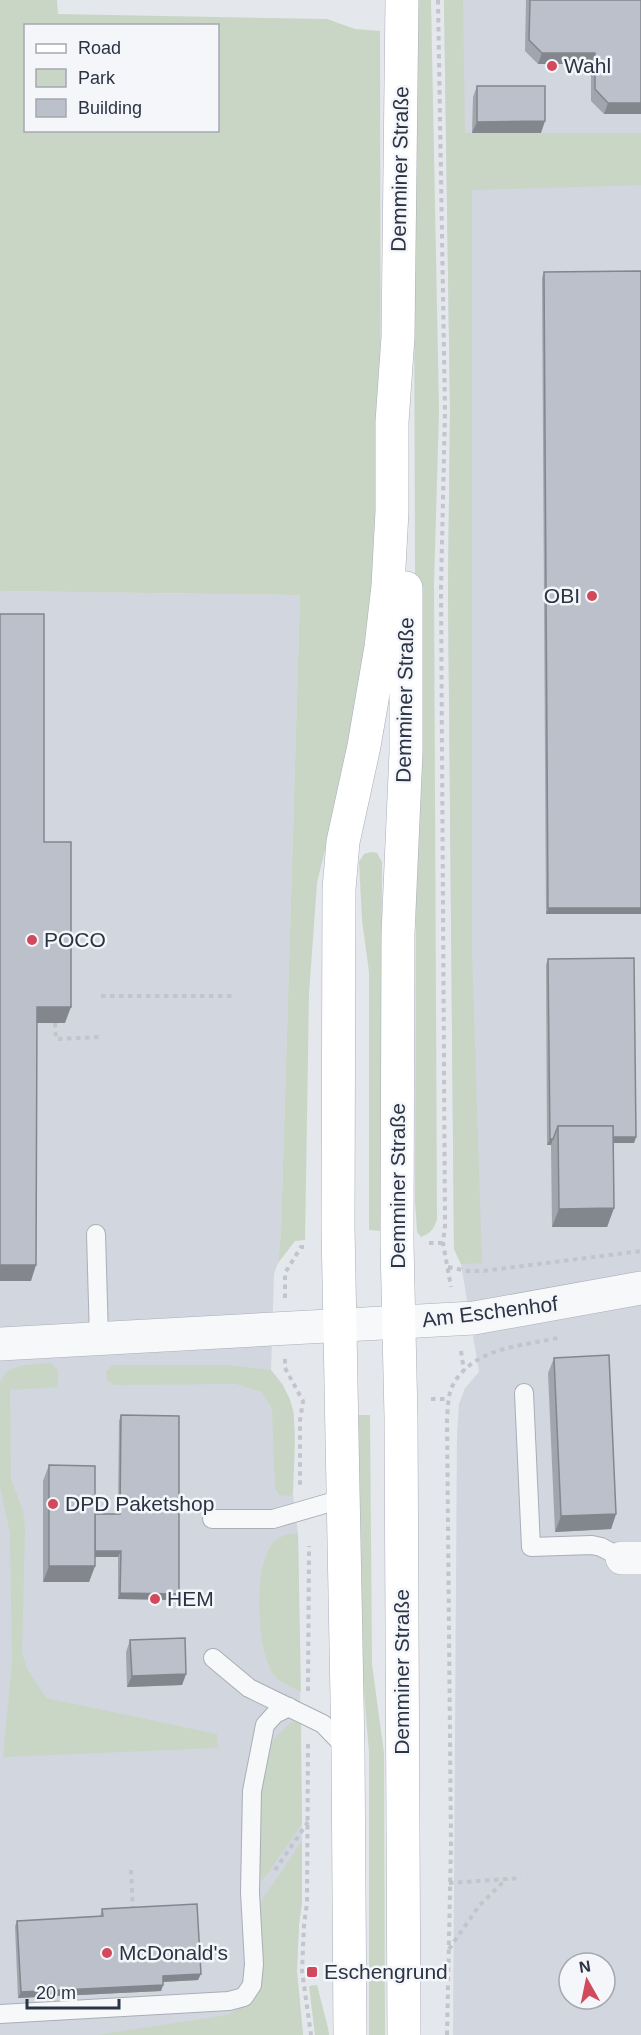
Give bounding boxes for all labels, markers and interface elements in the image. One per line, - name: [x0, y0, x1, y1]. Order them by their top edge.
- legend: [24, 24, 219, 132]
- text: Road: [78, 38, 121, 58]
- place label: Wahl: [564, 54, 611, 77]
- marker: Wahl: [545, 59, 559, 73]
- text: Park: [78, 68, 116, 88]
- street label: Demminer Straße: [387, 86, 412, 252]
- text: Building: [78, 98, 142, 118]
- place label: OBI: [544, 584, 580, 607]
- marker: OBI: [585, 589, 599, 603]
- street label: Demminer Straße: [392, 617, 417, 783]
- place label: POCO: [44, 928, 106, 951]
- marker: POCO: [25, 933, 39, 947]
- street label: Demminer Straße: [386, 1103, 409, 1269]
- street label: Am Eschenhof: [421, 1292, 559, 1331]
- place label: DPD Paketshop: [65, 1492, 214, 1515]
- marker: DPD Paketshop: [46, 1497, 60, 1511]
- place label: HEM: [167, 1587, 214, 1610]
- street label: Demminer Straße: [390, 1589, 413, 1755]
- marker: HEM: [148, 1592, 162, 1606]
- place label: McDonald's: [119, 1941, 228, 1964]
- marker: McDonald's: [100, 1946, 114, 1960]
- north arrow: [557, 1951, 617, 2011]
- text: N: [578, 1957, 592, 1976]
- place label: Eschengrund: [324, 1960, 448, 1983]
- marker: Eschengrund: [305, 1965, 319, 1979]
- scale bar: [27, 1972, 118, 2010]
- text: 20 m: [36, 1983, 76, 2003]

